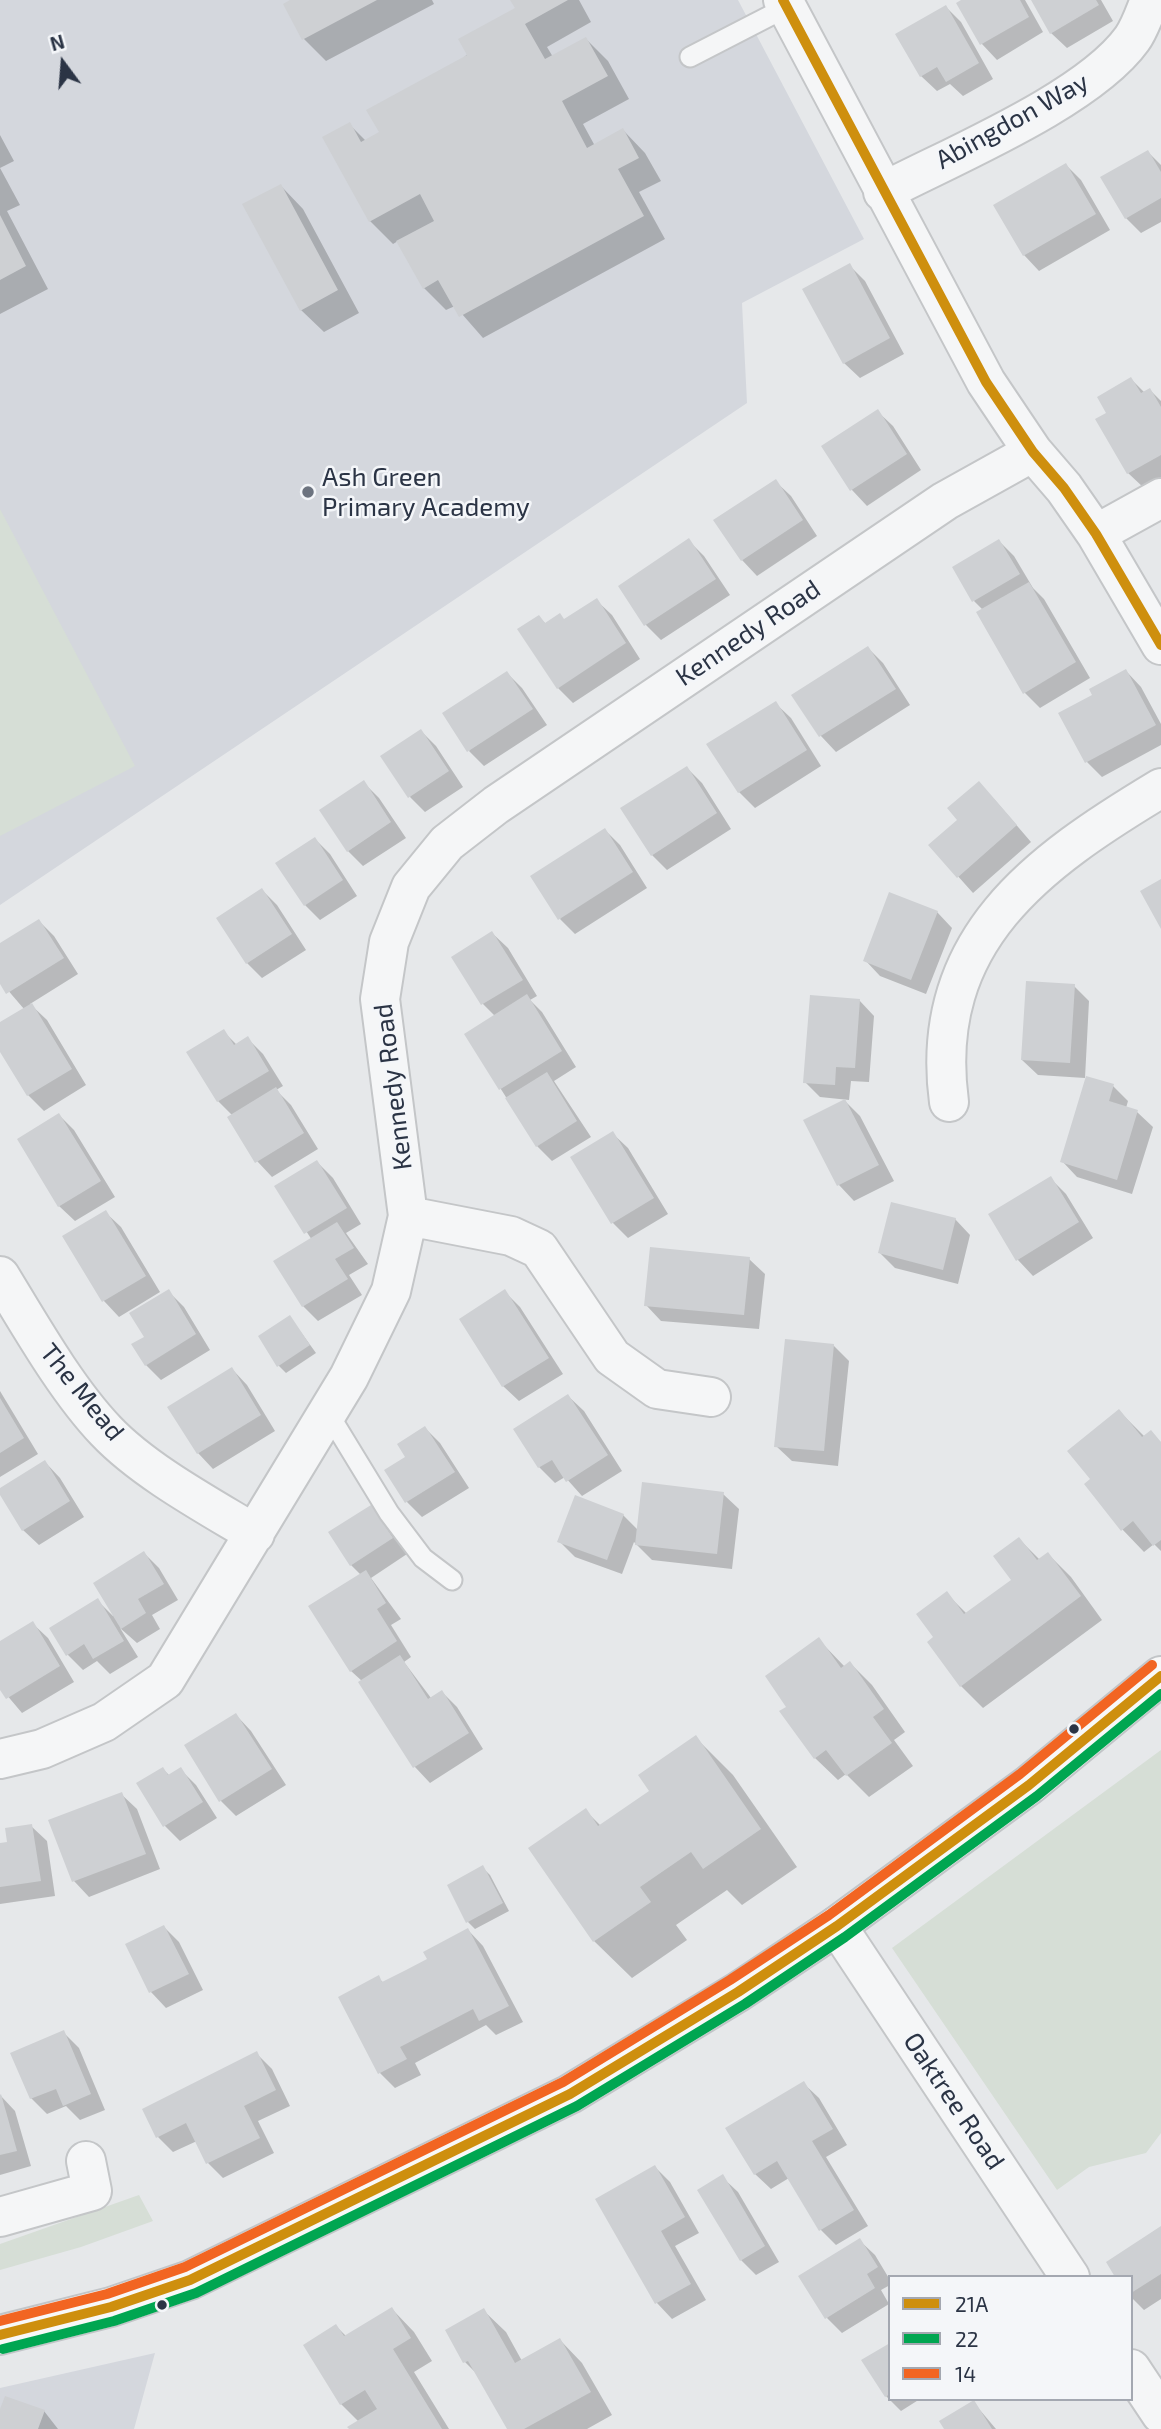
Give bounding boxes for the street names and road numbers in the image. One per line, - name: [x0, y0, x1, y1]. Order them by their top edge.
- street label: Abingdon Way: [930, 66, 1094, 176]
- street label: Kennedy Road: [670, 573, 826, 693]
- street label: Kennedy Road: [367, 1002, 419, 1172]
- street label: The Mead: [33, 1337, 131, 1447]
- street label: Oaktree Road: [897, 2027, 1011, 2175]

